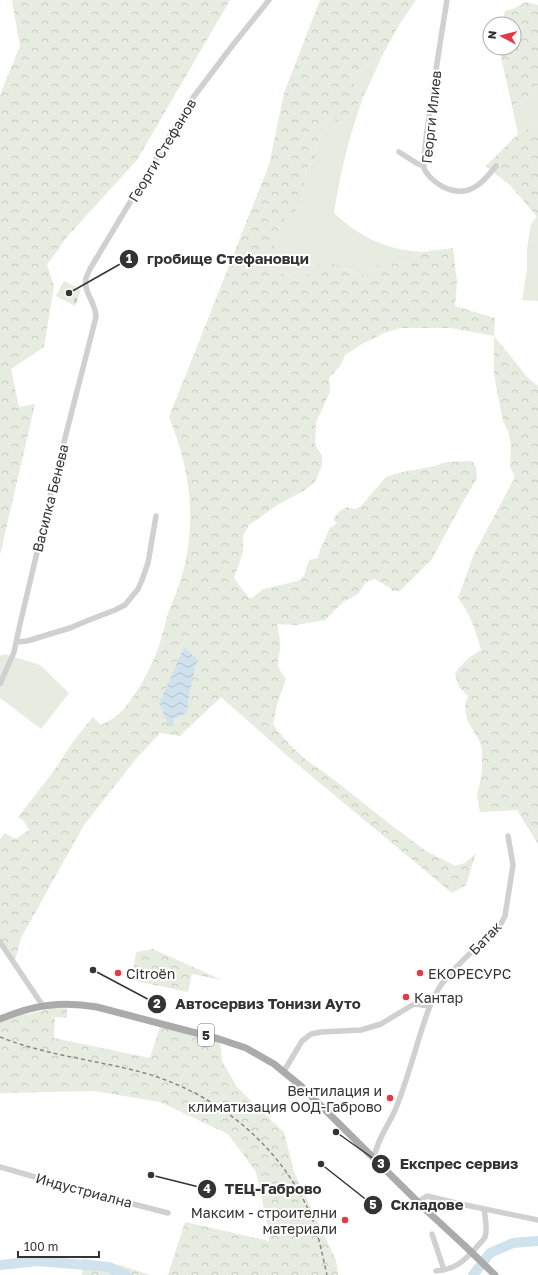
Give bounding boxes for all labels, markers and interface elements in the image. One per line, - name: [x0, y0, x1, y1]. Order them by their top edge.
- north arrow: [482, 16, 522, 56]
- text: N: [485, 30, 499, 40]
- street label: Георги Илиев: [418, 70, 444, 164]
- street label: Георги Стефанов: [124, 95, 200, 205]
- callout: гробище Стефановци: [119, 246, 317, 273]
- text: гробище Стефановци: [147, 249, 309, 267]
- text: 1: [126, 251, 132, 266]
- street label: Василка Бенева: [28, 442, 72, 554]
- street label: Батак: [465, 918, 505, 958]
- place label: Citroën: [126, 965, 175, 982]
- place label: ЕКОРЕСУРС: [428, 965, 511, 982]
- marker: Citroën: [113, 968, 123, 978]
- marker: ЕКОРЕСУРС: [415, 968, 425, 978]
- place label: Кантар: [414, 989, 463, 1006]
- callout: Автосервиз Тонизи Ауто: [147, 991, 369, 1018]
- marker: Кантар: [401, 992, 411, 1002]
- text: Автосервиз Тонизи Ауто: [175, 994, 361, 1012]
- text: 2: [153, 996, 161, 1011]
- road number: 5: [198, 1024, 214, 1046]
- place label: Вентилация и климатизация ООД-Габрово: [188, 1082, 382, 1115]
- marker: Вентилация и климатизация ООД-Габрово: [385, 1093, 395, 1103]
- callout: Експрес сервиз: [371, 1151, 526, 1178]
- text: Експрес сервиз: [400, 1154, 518, 1172]
- text: 3: [377, 1156, 385, 1171]
- street label: Индустриална: [34, 1169, 134, 1211]
- callout: ТЕЦ-Габрово: [197, 1175, 330, 1202]
- text: ТЕЦ-Габрово: [224, 1179, 322, 1197]
- text: 4: [203, 1181, 211, 1196]
- callout: Складове: [363, 1191, 472, 1218]
- text: Складове: [390, 1195, 464, 1213]
- text: 5: [369, 1197, 377, 1212]
- place label: Максим - строителни материали: [191, 1204, 337, 1237]
- marker: Максим - строителни материали: [340, 1215, 350, 1225]
- scale bar: [18, 1233, 99, 1259]
- text: 100 m: [24, 1239, 58, 1254]

